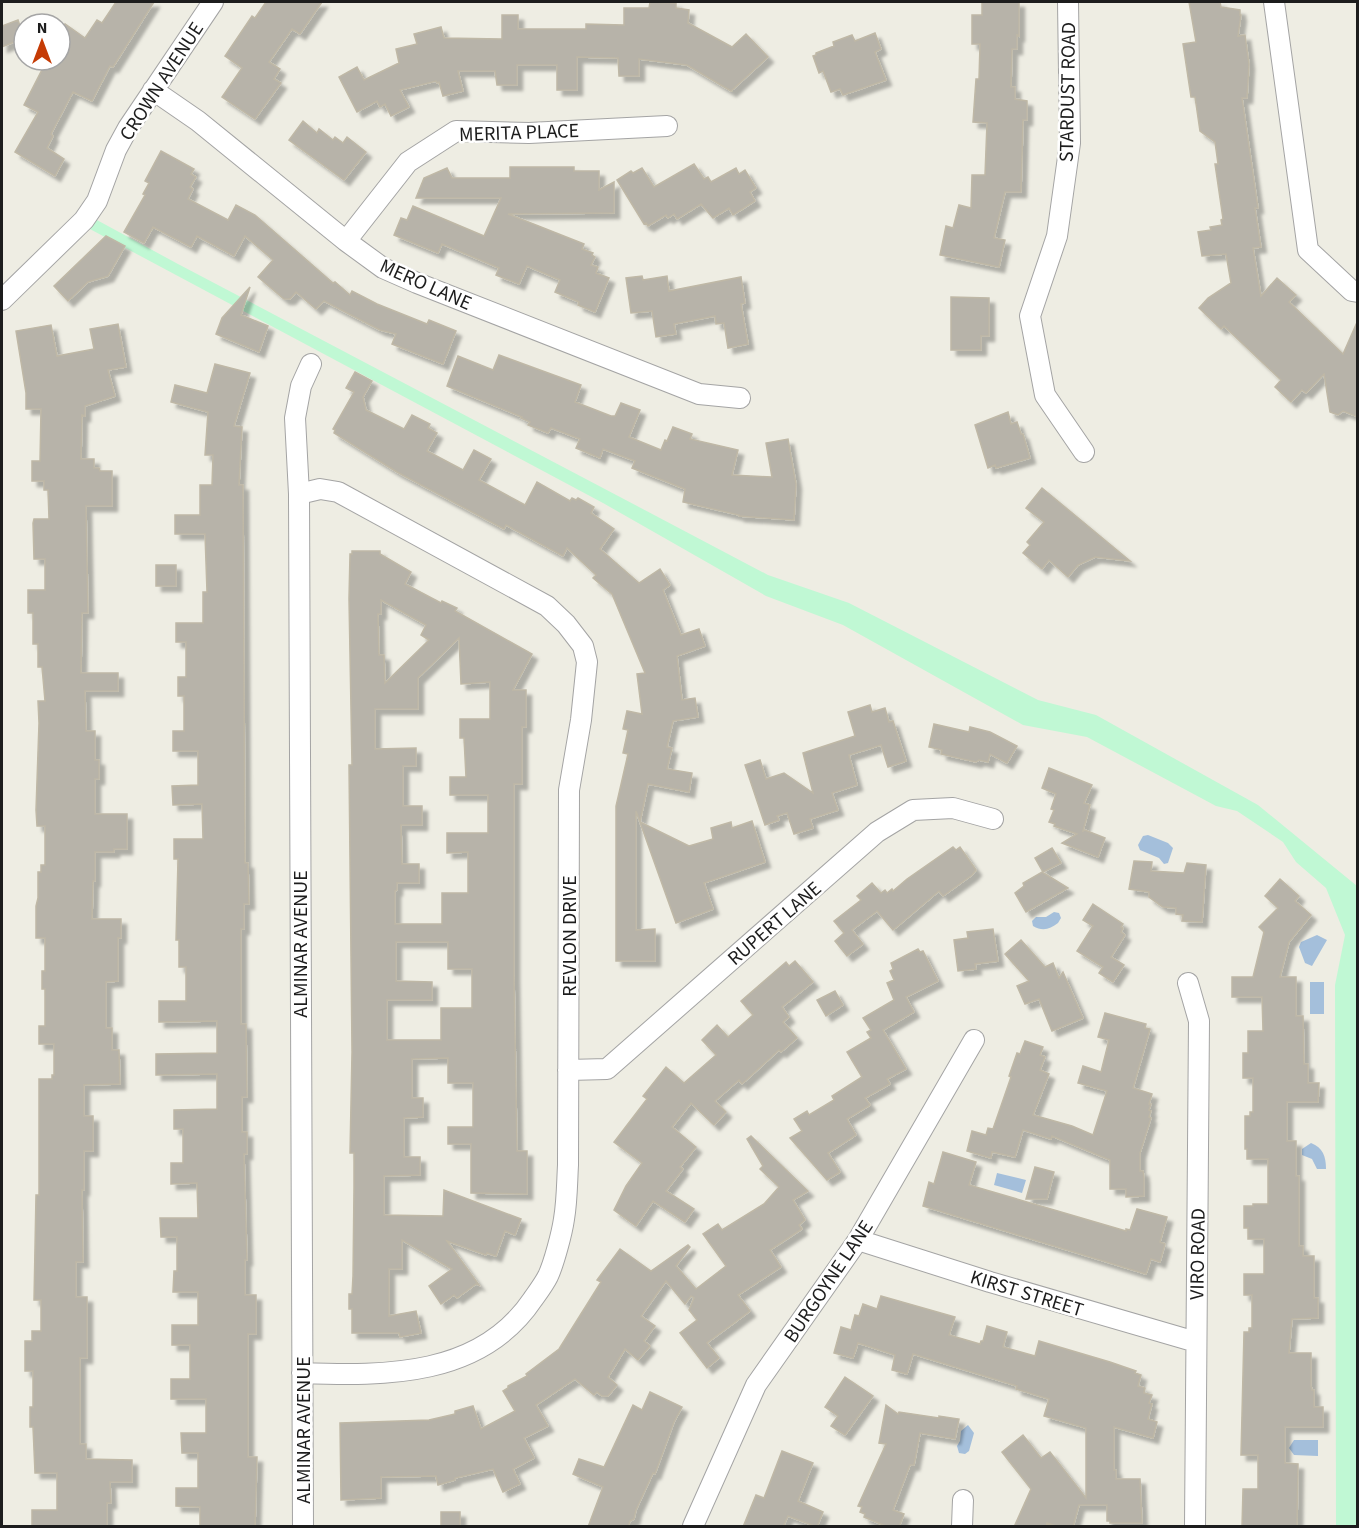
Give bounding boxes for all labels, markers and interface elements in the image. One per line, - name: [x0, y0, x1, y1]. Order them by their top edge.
- north arrow: [12, 12, 72, 72]
- text: N: [37, 17, 47, 39]
- street label: CROWN AVENUE: [113, 17, 211, 146]
- street label: STARDUST ROAD: [1053, 22, 1083, 162]
- street label: MERITA PLACE: [458, 117, 580, 149]
- street label: MERO LANE: [375, 252, 476, 318]
- street label: ALMINAR AVENUE: [287, 870, 315, 1018]
- street label: REVLON DRIVE: [556, 875, 584, 997]
- street label: RUPERT LANE: [722, 875, 828, 972]
- street label: VIRO ROAD: [1183, 1208, 1213, 1300]
- street label: BURGOYNE LANE: [777, 1215, 880, 1348]
- street label: KIRST STREET: [967, 1263, 1087, 1325]
- street label: ALMINAR AVENUE: [290, 1356, 318, 1504]

